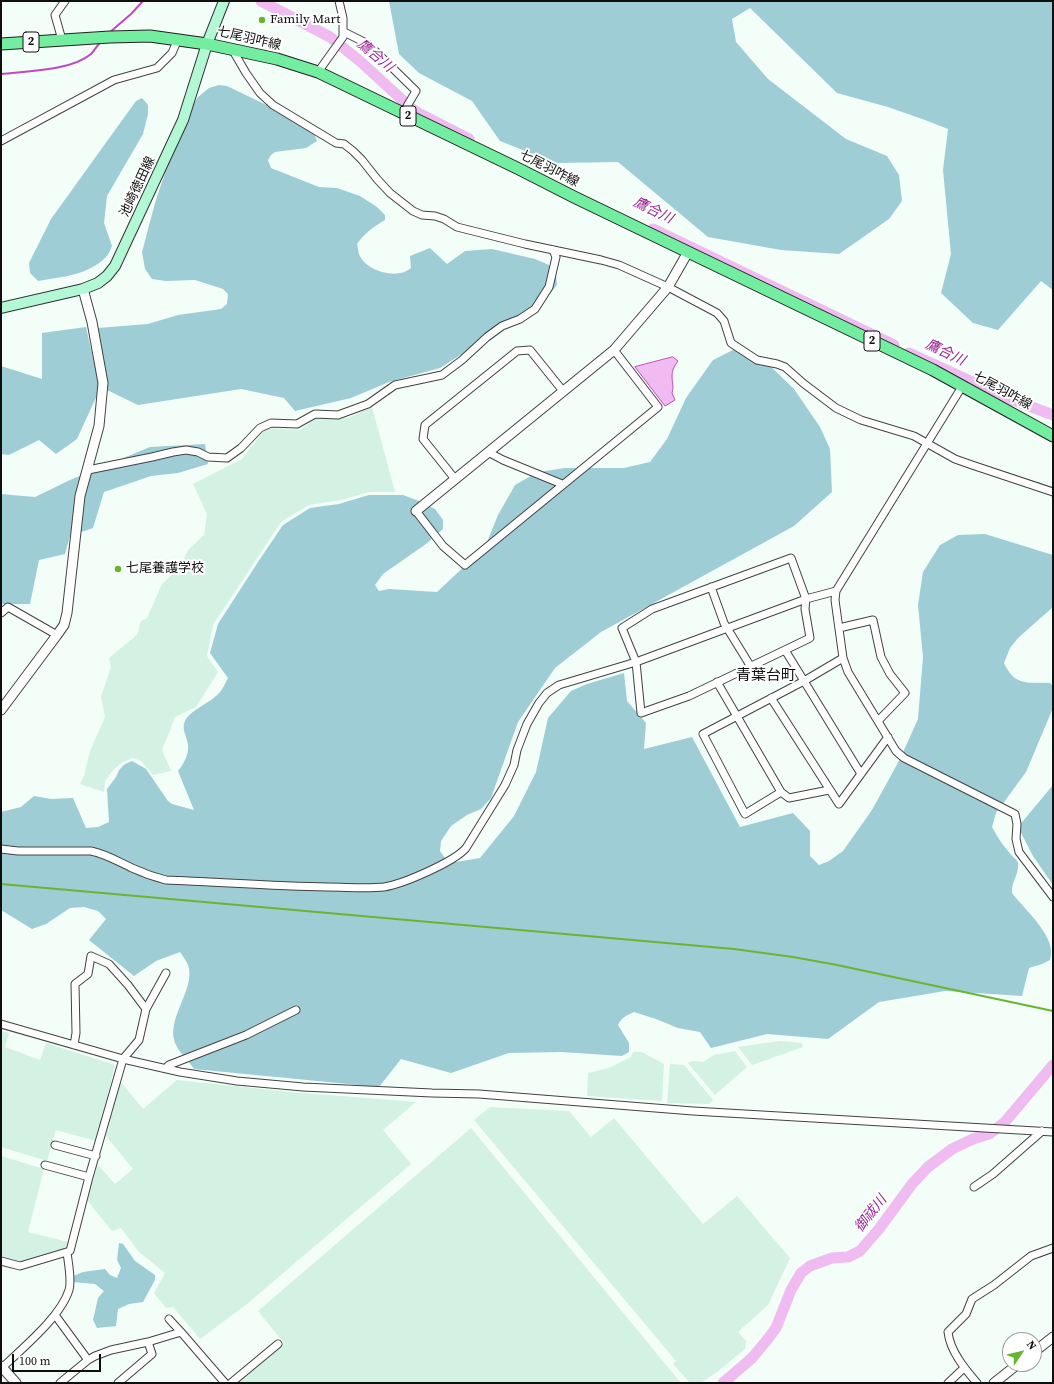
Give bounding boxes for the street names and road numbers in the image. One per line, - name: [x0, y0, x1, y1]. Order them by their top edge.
- street label: 七尾羽咋線: [216, 24, 282, 54]
- road number: 2: [23, 32, 39, 52]
- road number: 2: [400, 106, 416, 126]
- street label: 七尾羽咋線: [517, 147, 581, 191]
- street label: 池崎徳田線: [117, 154, 159, 220]
- road number: 2: [864, 331, 880, 351]
- street label: 七尾羽咋線: [970, 368, 1034, 414]

